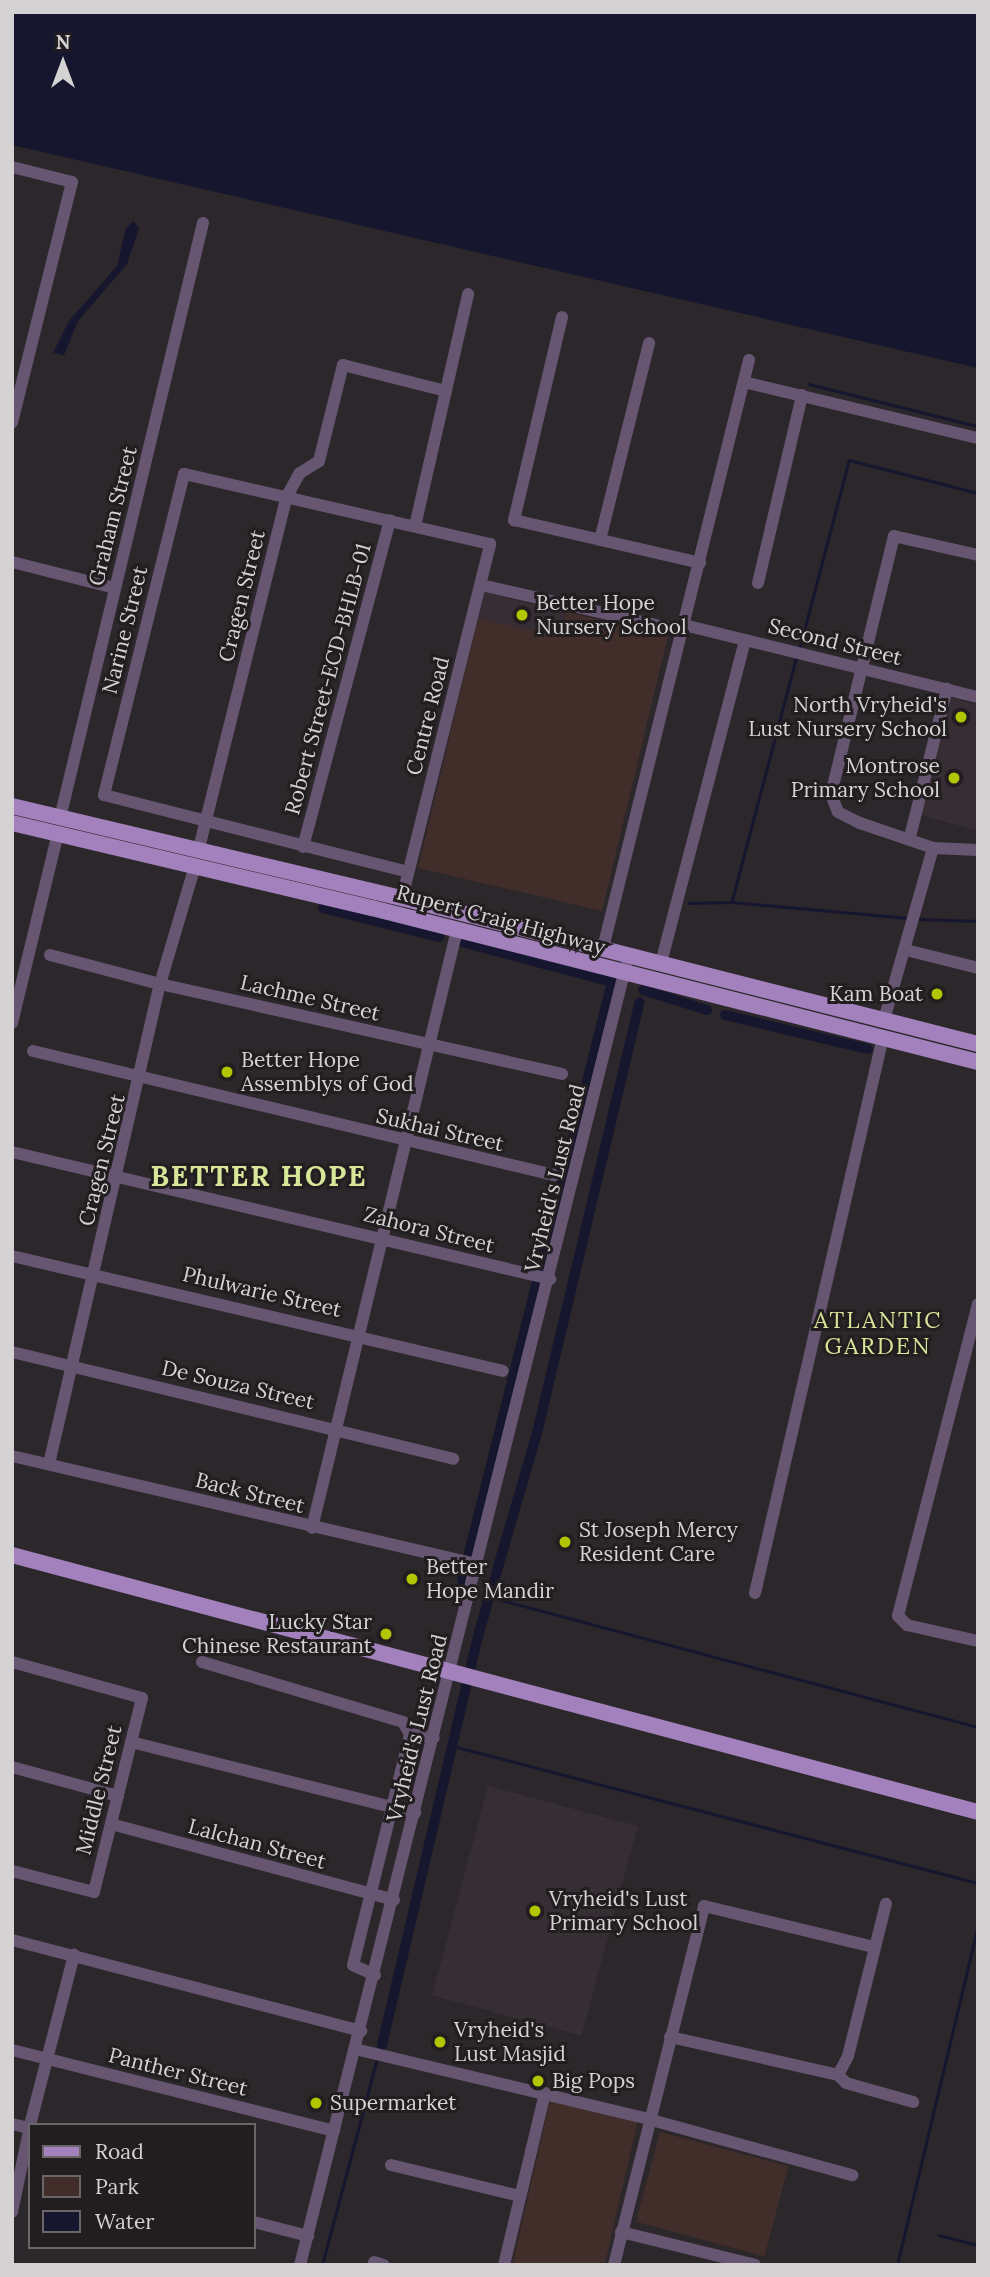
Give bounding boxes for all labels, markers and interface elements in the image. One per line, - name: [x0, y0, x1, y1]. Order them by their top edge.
- north arrow: [28, 28, 98, 98]
- text: N: [56, 30, 70, 54]
- street label: Graham Street: [83, 444, 143, 588]
- street label: Cragen Street: [213, 527, 271, 665]
- street label: Robert Street-ECD-BHLB-01: [280, 541, 376, 817]
- street label: Narine Street: [97, 563, 153, 697]
- place label: Better Hope Nursery School: [536, 590, 687, 640]
- marker: Better Hope Nursery School: [514, 607, 530, 623]
- street label: Second Street: [766, 613, 904, 671]
- street label: Centre Road: [401, 654, 455, 778]
- place label: North Vryheid's Lust Nursery School: [748, 692, 947, 742]
- marker: North Vryheid's Lust Nursery School: [953, 709, 969, 725]
- place label: Montrose Primary School: [791, 753, 940, 803]
- marker: Montrose Primary School: [946, 770, 962, 786]
- street label: Rupert Craig Highway: [394, 880, 608, 960]
- street label: Lachme Street: [238, 970, 382, 1026]
- place label: Kam Boat: [829, 981, 923, 1007]
- marker: Kam Boat: [929, 986, 945, 1002]
- place label: Better Hope Assemblys of God: [241, 1047, 414, 1097]
- marker: Better Hope Assemblys of God: [219, 1064, 235, 1080]
- street label: Vryheid's Lust Road: [519, 1081, 591, 1275]
- street label: Cragen Street: [73, 1091, 131, 1229]
- street label: Sukhai Street: [374, 1103, 506, 1157]
- district label: BETTER HOPE: [152, 1159, 366, 1193]
- street label: Zahora Street: [361, 1202, 497, 1258]
- street label: Phulwarie Street: [180, 1261, 344, 1323]
- district label: ATLANTIC GARDEN: [815, 1306, 941, 1360]
- street label: De Souza Street: [159, 1355, 317, 1415]
- street label: Back Street: [193, 1467, 307, 1519]
- place label: St Joseph Mercy Resident Care: [579, 1517, 738, 1567]
- marker: St Joseph Mercy Resident Care: [557, 1534, 573, 1550]
- place label: Better Hope Mandir: [426, 1554, 554, 1604]
- marker: Better Hope Mandir: [404, 1571, 420, 1587]
- place label: Lucky Star Chinese Restaurant: [182, 1609, 372, 1659]
- marker: Lucky Star Chinese Restaurant: [378, 1626, 394, 1642]
- street label: Vryheid's Lust Road: [381, 1631, 453, 1825]
- street label: Middle Street: [71, 1723, 127, 1857]
- street label: Lalchan Street: [185, 1814, 329, 1874]
- place label: Vryheid's Lust Primary School: [549, 1886, 698, 1936]
- marker: Vryheid's Lust Primary School: [527, 1903, 543, 1919]
- place label: Vryheid's Lust Masjid: [454, 2017, 566, 2067]
- marker: Vryheid's Lust Masjid: [432, 2034, 448, 2050]
- street label: Panther Street: [106, 2043, 250, 2101]
- place label: Big Pops: [552, 2068, 635, 2094]
- marker: Big Pops: [530, 2073, 546, 2089]
- place label: Supermarket: [330, 2090, 456, 2116]
- marker: Supermarket: [308, 2095, 324, 2111]
- legend: [28, 2123, 256, 2249]
- text: Road: [95, 2138, 144, 2165]
- text: Park: [95, 2173, 139, 2200]
- text: Water: [95, 2208, 154, 2235]

